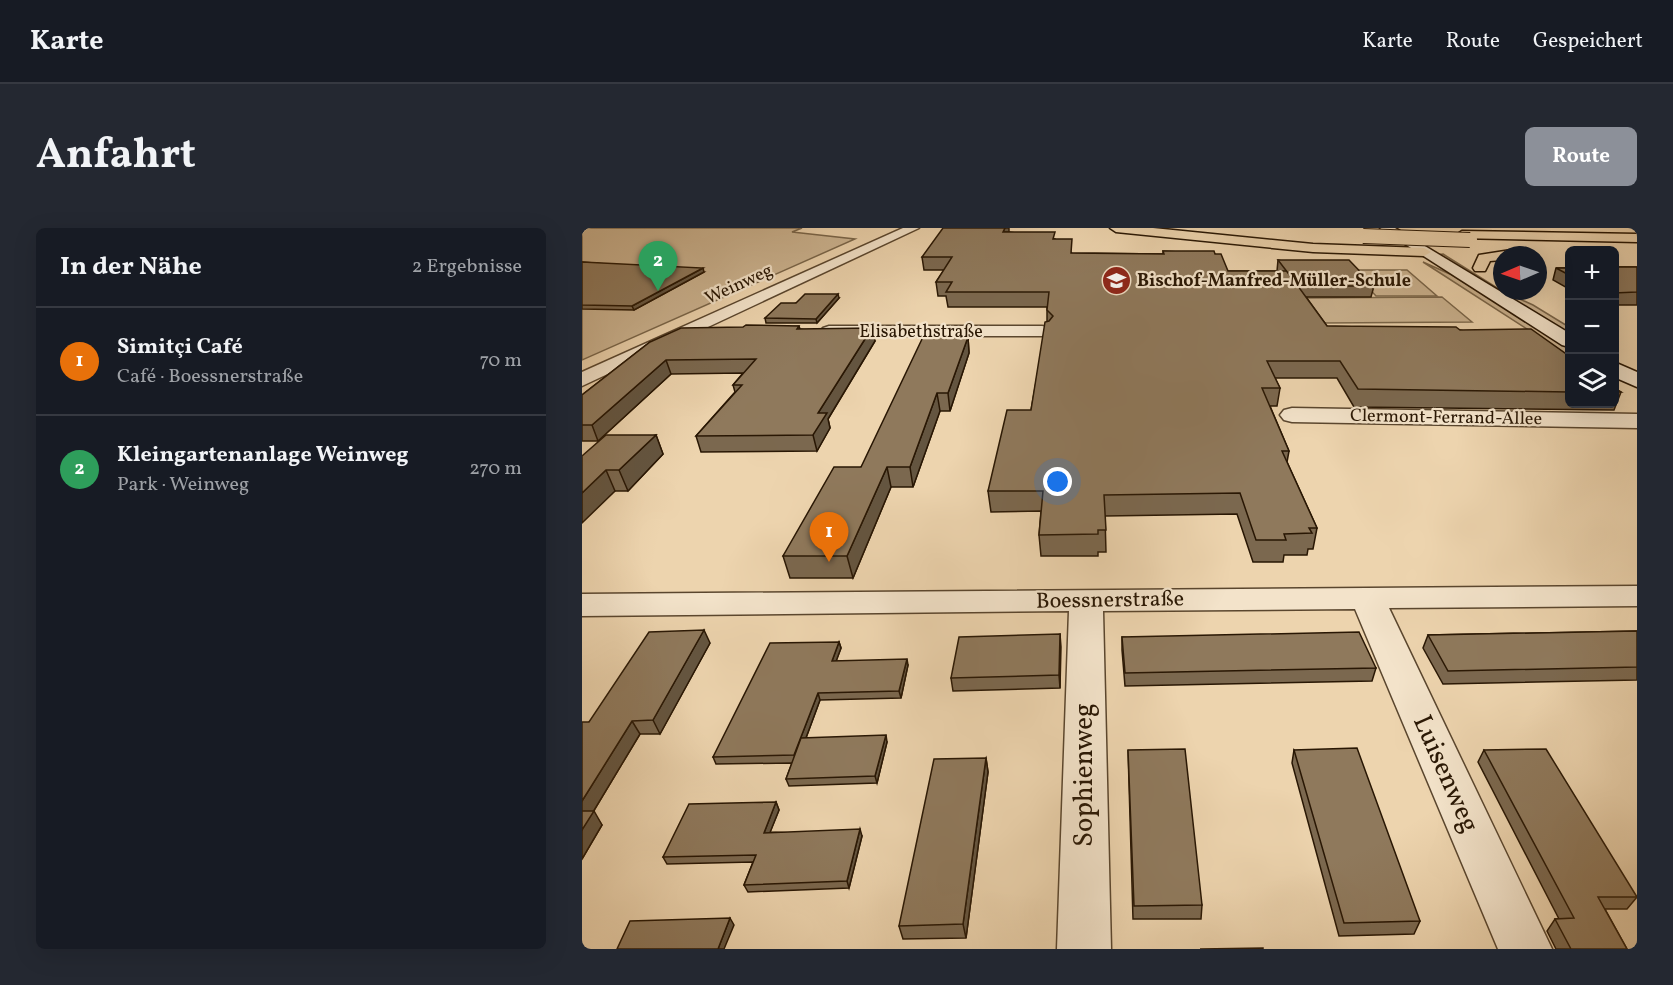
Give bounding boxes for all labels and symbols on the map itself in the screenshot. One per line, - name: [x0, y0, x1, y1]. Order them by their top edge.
- pin: 2: [638, 242, 678, 291]
- north arrow: [1493, 246, 1547, 300]
- street label: Weinweg: [701, 258, 777, 312]
- school or university icon: Bischof-Manfred-Müller-Schule: [1100, 265, 1132, 297]
- place label: Bischof-Manfred-Müller-Schule: [1137, 269, 1411, 294]
- street label: Elisabethstraße: [859, 320, 983, 345]
- street label: Clermont-Ferrand-Allee: [1350, 404, 1542, 432]
- your location: [1043, 467, 1072, 496]
- pin: 1: [810, 512, 848, 562]
- street label: Boessnerstraße: [1036, 584, 1184, 618]
- street label: Sophienweg: [1066, 703, 1104, 847]
- street label: Luisenweg: [1402, 709, 1488, 839]

